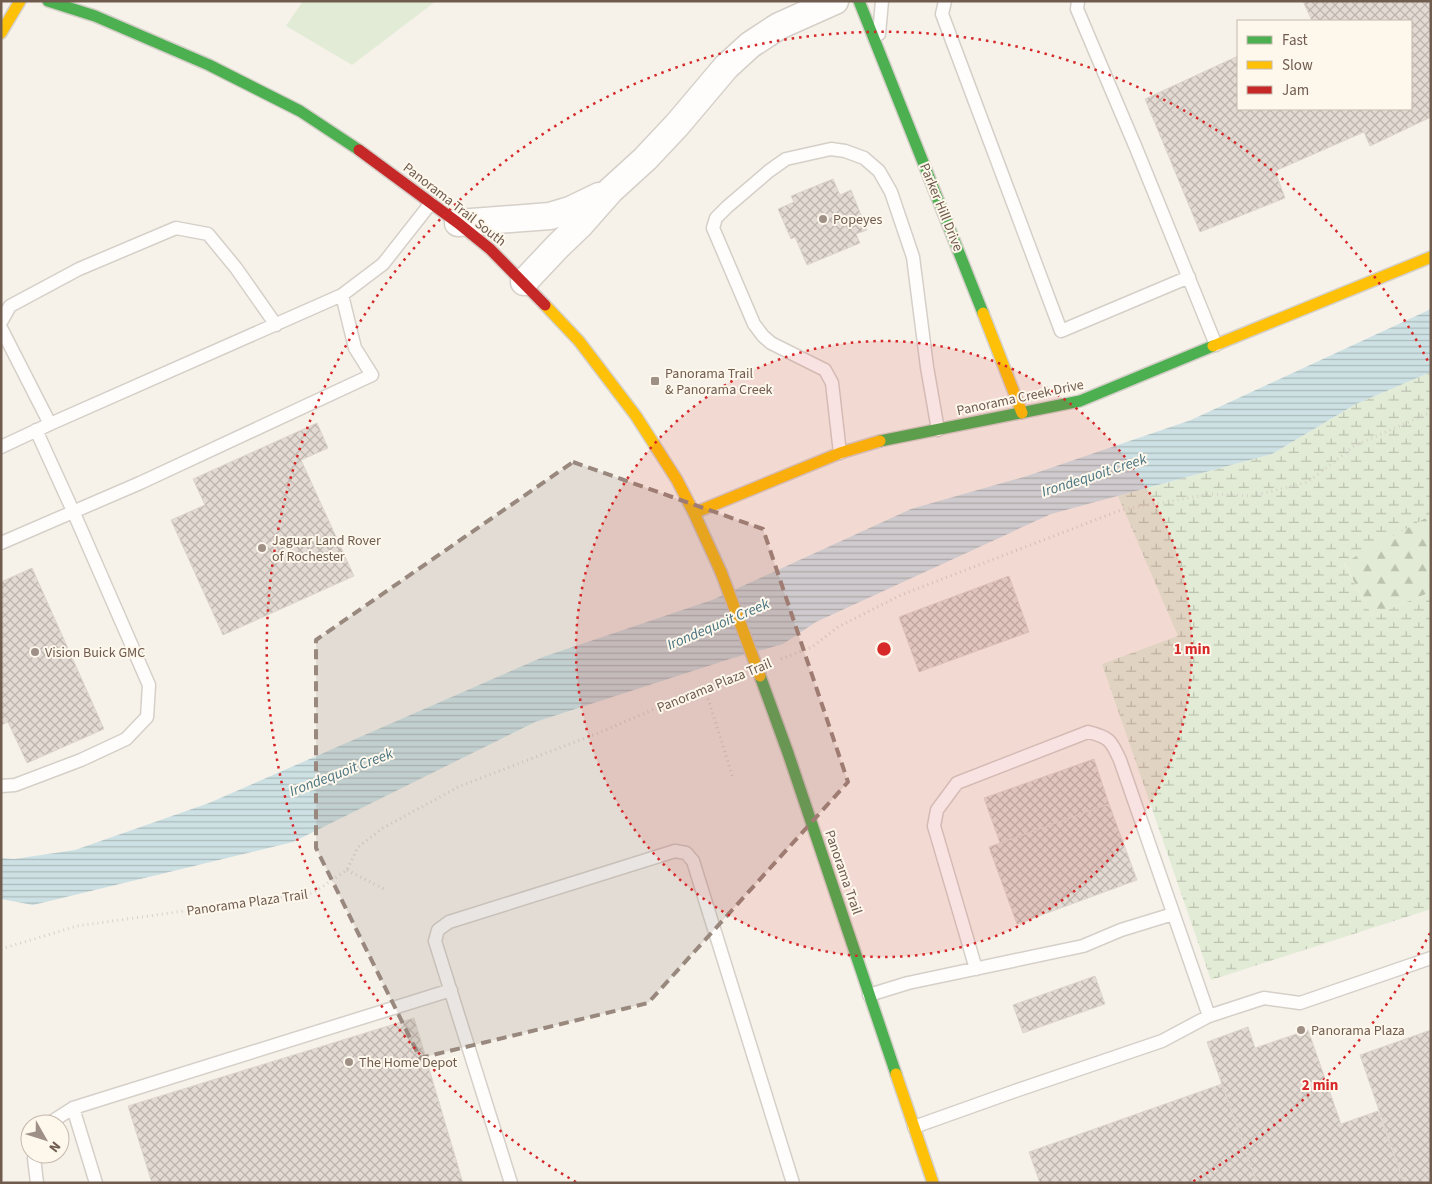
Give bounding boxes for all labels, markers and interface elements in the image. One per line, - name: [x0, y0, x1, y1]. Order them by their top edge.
- legend: [1237, 20, 1412, 110]
- text: Fast: [1282, 30, 1308, 51]
- text: Slow: [1282, 55, 1313, 76]
- text: Jam: [1282, 80, 1309, 101]
- street label: Panorama Trail South: [399, 158, 510, 251]
- street label: Parker Hill Drive: [914, 160, 968, 254]
- place label: Popeyes: [833, 210, 882, 230]
- marker: Popeyes: [817, 213, 829, 225]
- place label: Panorama Trail & Panorama Creek: [665, 364, 773, 400]
- marker: Panorama Trail & Panorama Creek: [649, 375, 661, 387]
- street label: Panorama Creek Drive: [955, 375, 1086, 421]
- water label: Irondequoit Creek: [1039, 448, 1150, 502]
- place label: Jaguar Land Rover of Rochester: [272, 531, 381, 567]
- marker: Jaguar Land Rover of Rochester: [256, 542, 268, 554]
- water label: Irondequoit Creek: [664, 593, 773, 655]
- text: 1 min: [1174, 639, 1210, 660]
- centre of rings: [875, 640, 893, 658]
- place label: Vision Buick GMC: [45, 643, 145, 663]
- marker: Vision Buick GMC: [29, 646, 41, 658]
- street label: Panorama Plaza Trail: [654, 654, 775, 718]
- water label: Irondequoit Creek: [286, 743, 397, 802]
- street label: Panorama Trail: [819, 827, 867, 918]
- street label: Panorama Plaza Trail: [185, 885, 309, 921]
- place label: Panorama Plaza: [1311, 1021, 1405, 1041]
- marker: Panorama Plaza: [1295, 1024, 1307, 1036]
- place label: The Home Depot: [359, 1053, 458, 1073]
- marker: The Home Depot: [343, 1056, 355, 1068]
- text: 2 min: [1302, 1075, 1338, 1096]
- north arrow: [20, 1114, 70, 1164]
- text: N: [44, 1137, 65, 1156]

